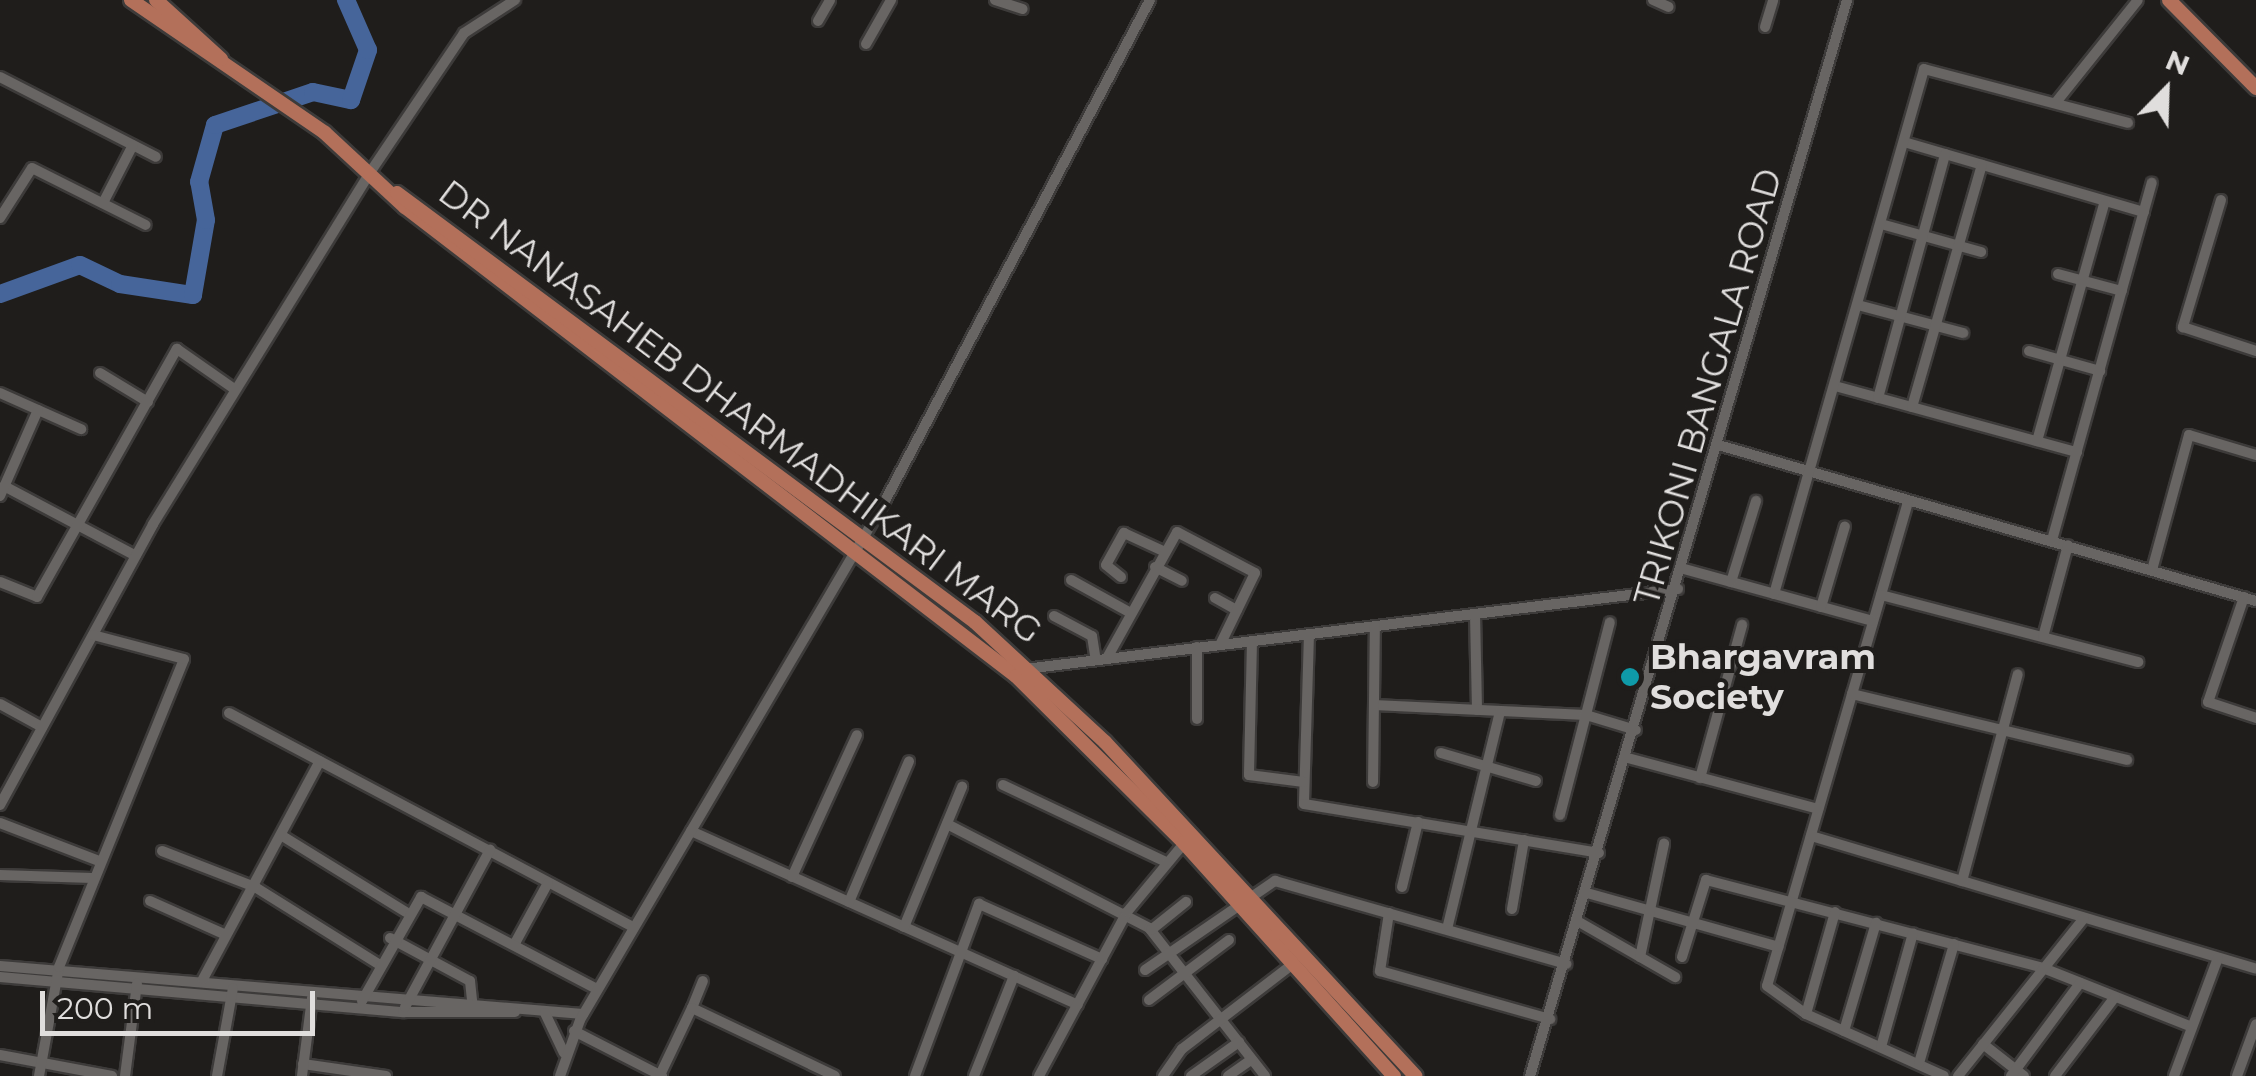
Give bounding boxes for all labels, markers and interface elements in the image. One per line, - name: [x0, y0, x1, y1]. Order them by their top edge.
- north arrow: [2116, 40, 2216, 140]
- text: N: [2161, 42, 2195, 82]
- street label: TRIKONI BANGALA ROAD: [1625, 164, 1791, 610]
- street label: DR NANASAHEB DHARMADHIKARI MARG: [430, 171, 1050, 653]
- place label: Bhargavram Society: [1650, 636, 1876, 718]
- marker: Bhargavram Society: [1619, 666, 1641, 688]
- scale bar: [45, 971, 320, 1033]
- text: 200 m: [57, 990, 153, 1027]

